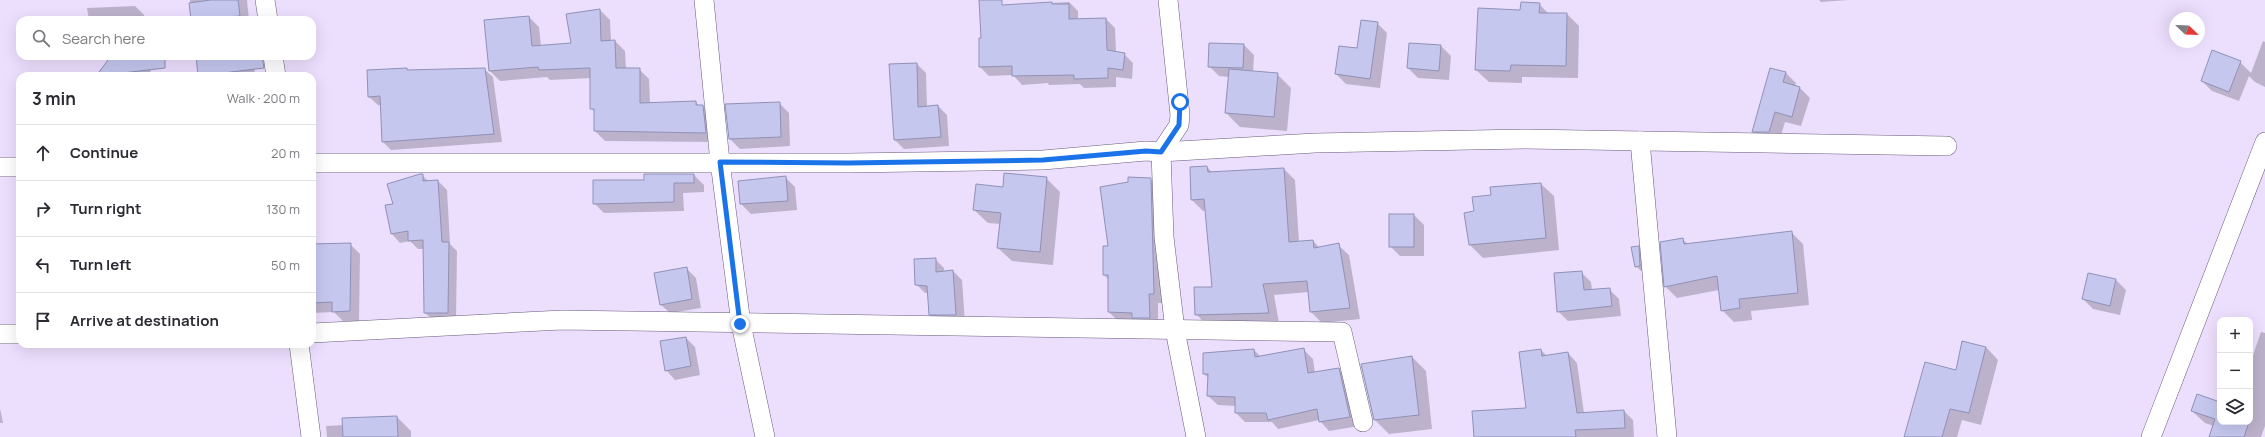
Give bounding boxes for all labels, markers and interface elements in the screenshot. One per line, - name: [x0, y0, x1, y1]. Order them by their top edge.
- north arrow: [2169, 12, 2205, 48]
- search box: [16, 16, 316, 60]
- icon: search: [30, 27, 52, 49]
- text: Search here: [62, 28, 145, 49]
- text: 3 min: [32, 87, 76, 110]
- text: Walk · 200 m: [227, 89, 300, 107]
- route start: [1171, 93, 1189, 111]
- icon: ahead: [32, 142, 54, 164]
- text: Continue: [70, 142, 138, 163]
- text: 20 m: [271, 144, 300, 162]
- icon: right: [32, 198, 54, 220]
- text: Turn right: [70, 198, 141, 219]
- text: 130 m: [266, 200, 300, 218]
- icon: left: [32, 254, 54, 276]
- text: Turn left: [70, 254, 132, 275]
- text: 50 m: [271, 256, 300, 274]
- icon: arrive: [32, 310, 54, 332]
- text: Arrive at destination: [70, 310, 219, 331]
- route end: [731, 315, 749, 333]
- map controls: [2217, 317, 2253, 425]
- button: +: [2217, 317, 2253, 353]
- button: −: [2217, 353, 2253, 389]
- button: layers: [2217, 389, 2253, 425]

